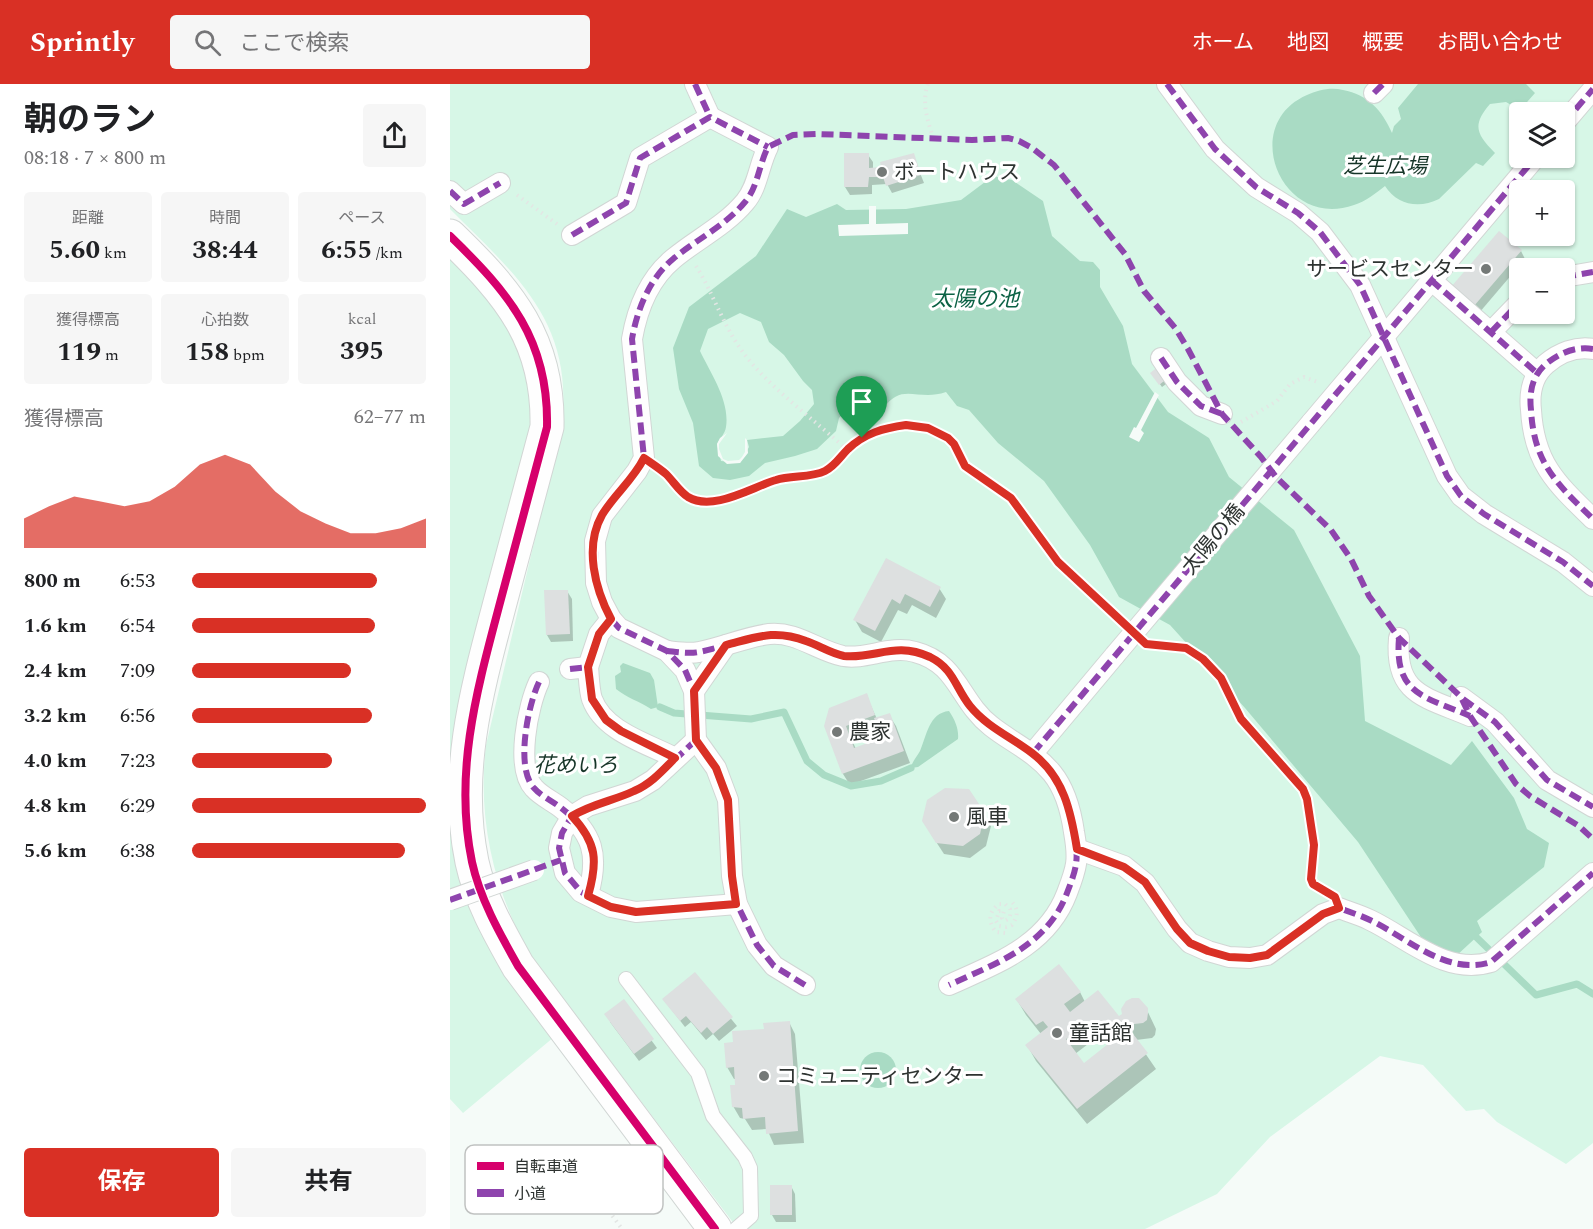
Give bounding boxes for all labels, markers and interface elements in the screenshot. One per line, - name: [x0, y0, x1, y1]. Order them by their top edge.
- search box: [170, 15, 590, 69]
- text: Sprintly: [30, 21, 134, 64]
- icon: search: [191, 26, 224, 59]
- text: ここで検索: [239, 27, 349, 60]
- text: ホーム: [1192, 27, 1254, 59]
- text: 地図: [1287, 27, 1329, 59]
- text: 概要: [1362, 27, 1404, 59]
- text: お問い合わせ: [1437, 27, 1563, 59]
- text: 朝のラン: [24, 95, 156, 145]
- map controls: [1509, 102, 1575, 324]
- button: layers: [1509, 102, 1575, 168]
- button: share: [363, 104, 426, 167]
- text: 08:18 · 7 × 800 m: [24, 143, 166, 173]
- park label: 芝生広場: [1343, 151, 1429, 183]
- place label: ボートハウス: [894, 157, 1020, 189]
- marker: ボートハウス: [875, 165, 889, 179]
- button: +: [1509, 180, 1575, 246]
- text: 距離: [72, 206, 104, 230]
- text: 時間: [209, 206, 241, 230]
- text: ペース: [338, 206, 386, 230]
- text: 5.60: [49, 230, 100, 270]
- text: 38:44: [192, 230, 258, 270]
- text: 6:55: [321, 230, 372, 270]
- text: km: [100, 241, 127, 265]
- text: /km: [372, 241, 403, 265]
- place label: サービスセンター: [1306, 254, 1474, 286]
- button: −: [1509, 258, 1575, 324]
- marker: サービスセンター: [1479, 262, 1493, 276]
- water label: 太陽の池: [931, 283, 1021, 316]
- text: kcal: [348, 307, 376, 331]
- text: 獲得標高: [56, 308, 120, 332]
- text: 心拍数: [201, 308, 249, 332]
- text: 395: [340, 331, 384, 371]
- text: 119: [57, 332, 101, 372]
- text: 158: [185, 332, 229, 372]
- text: m: [101, 343, 119, 367]
- text: bpm: [229, 343, 265, 367]
- pin: [836, 376, 887, 438]
- icon: arrive: [845, 385, 878, 418]
- text: 62–77 m: [354, 402, 426, 432]
- text: 獲得標高: [24, 404, 104, 434]
- street label: 太陽の橋: [1175, 497, 1253, 582]
- text: 800 m: [24, 566, 81, 596]
- text: 6:53: [120, 566, 155, 596]
- text: 1.6 km: [24, 611, 87, 641]
- text: 6:54: [120, 611, 155, 641]
- text: 2.4 km: [24, 656, 87, 686]
- text: 7:09: [120, 656, 155, 686]
- text: 3.2 km: [24, 701, 87, 731]
- text: 6:56: [120, 701, 155, 731]
- place label: 農家: [849, 717, 891, 749]
- marker: 農家: [830, 725, 844, 739]
- text: 4.0 km: [24, 746, 87, 776]
- text: 7:23: [120, 746, 155, 776]
- park label: 花めいろ: [534, 750, 618, 782]
- text: 4.8 km: [24, 791, 87, 821]
- text: 6:29: [120, 791, 155, 821]
- place label: 風車: [966, 802, 1008, 834]
- marker: 風車: [947, 810, 961, 824]
- text: 5.6 km: [24, 836, 87, 866]
- text: 6:38: [120, 836, 155, 866]
- place label: 童話館: [1069, 1018, 1132, 1050]
- marker: 童話館: [1050, 1026, 1064, 1040]
- place label: コミュニティセンター: [776, 1061, 985, 1093]
- marker: コミュニティセンター: [757, 1069, 771, 1083]
- legend: [465, 1145, 663, 1214]
- button: 保存: [24, 1148, 219, 1217]
- button: 共有: [231, 1148, 426, 1217]
- text: 自転車道: [514, 1155, 578, 1179]
- text: 小道: [514, 1182, 546, 1206]

